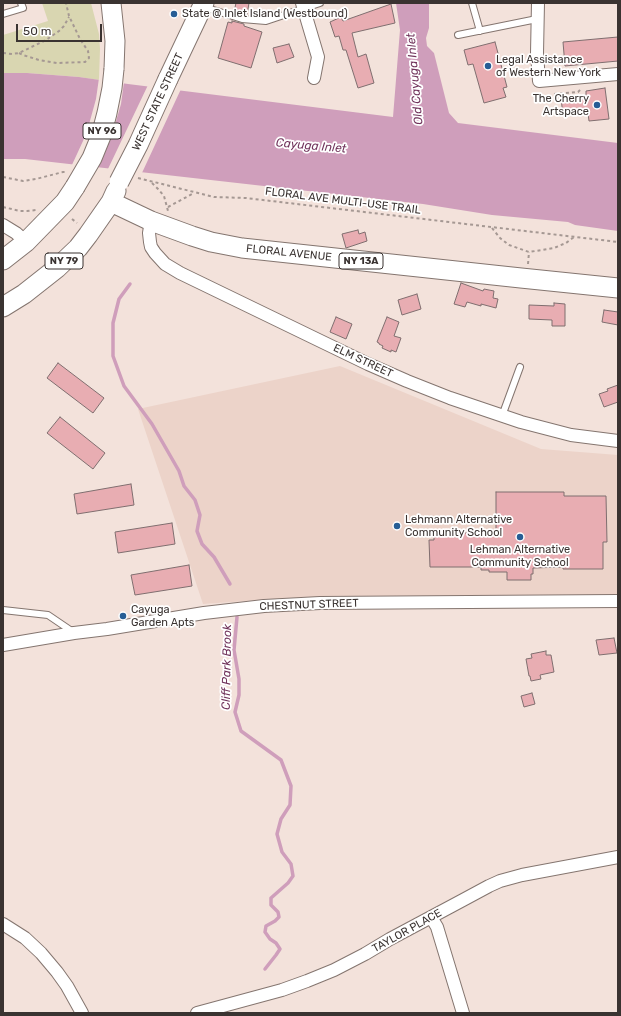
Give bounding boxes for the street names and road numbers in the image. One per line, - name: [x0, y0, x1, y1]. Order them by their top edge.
- street label: WEST STATE STREET: [130, 51, 186, 153]
- road number: NY 96: [83, 123, 121, 139]
- street label: FLORAL AVE MULTI-USE TRAIL: [264, 185, 422, 217]
- street label: FLORAL AVENUE: [245, 242, 333, 264]
- road number: NY 79: [45, 253, 83, 269]
- road number: NY 13A: [339, 253, 383, 269]
- street label: ELM STREET: [331, 341, 395, 381]
- street label: CHESTNUT STREET: [259, 597, 359, 613]
- street label: TAYLOR PLACE: [370, 907, 444, 955]

